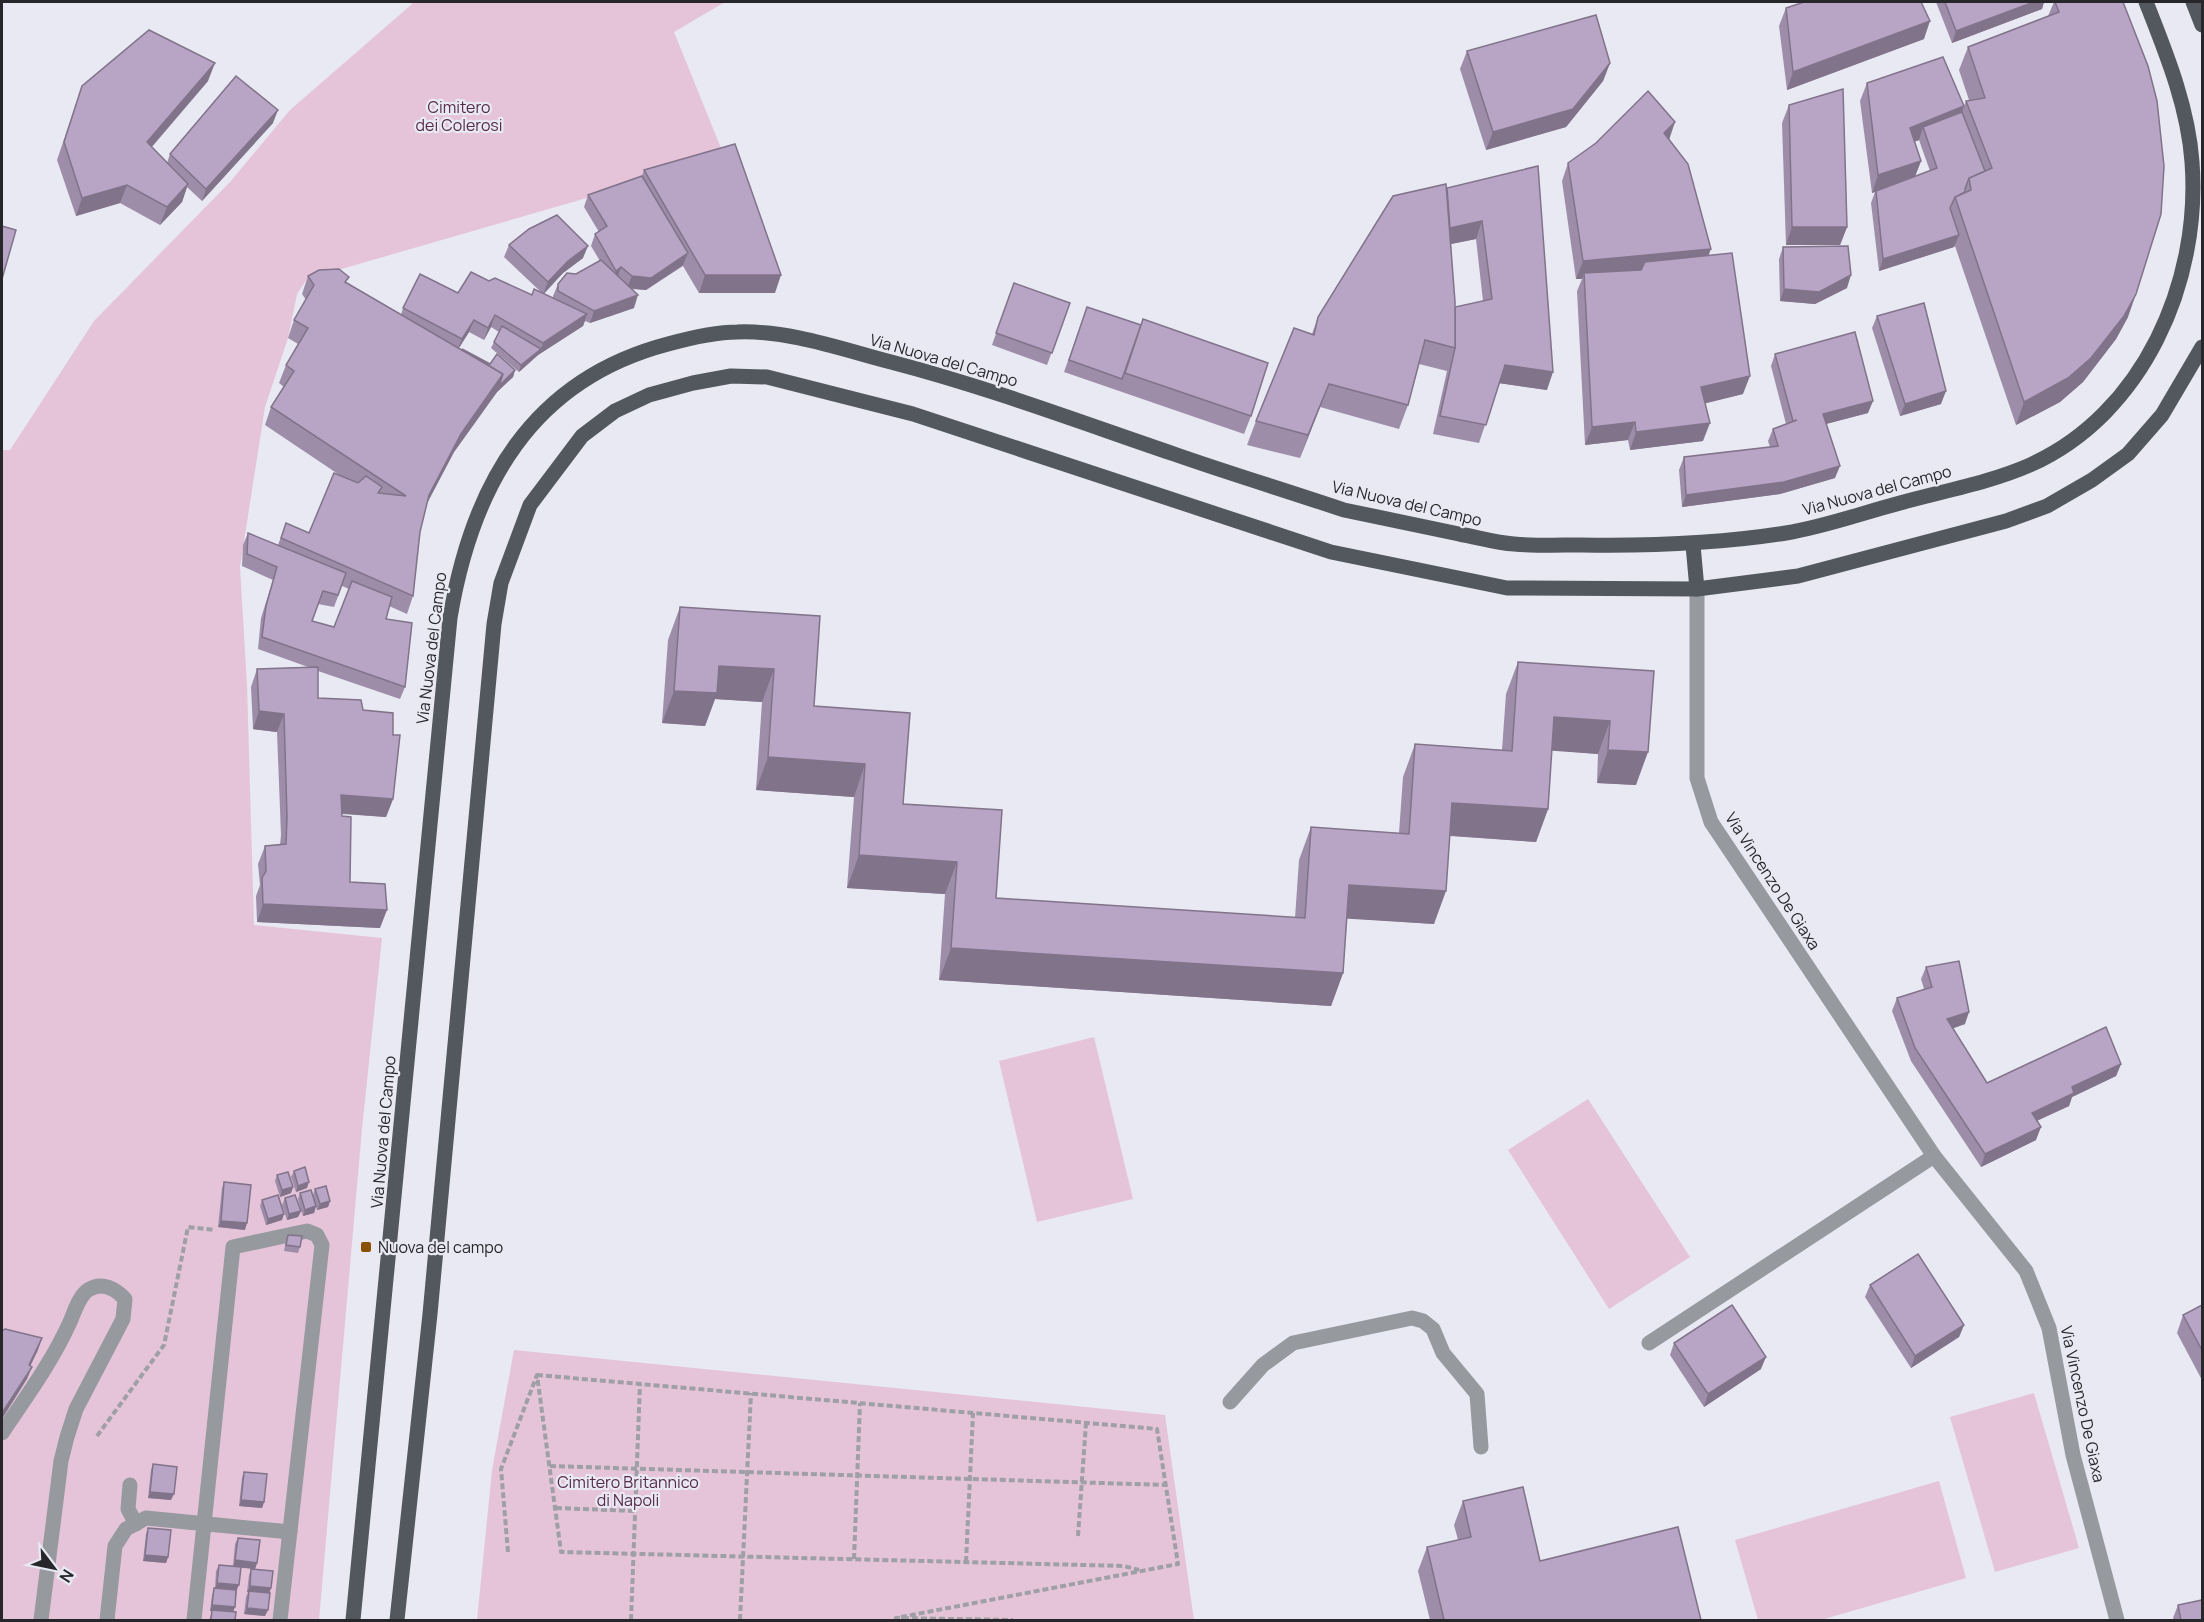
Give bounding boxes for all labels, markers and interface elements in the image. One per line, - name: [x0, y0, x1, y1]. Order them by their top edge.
- park label: Cimitero dei Colerosi: [416, 96, 502, 136]
- street label: Via Nuova del Campo: [867, 328, 1021, 392]
- street label: Via Nuova del Campo: [1800, 460, 1954, 520]
- street label: Via Nuova del Campo: [1330, 475, 1484, 531]
- street label: Via Nuova del Campo: [411, 571, 451, 725]
- street label: Via Vincenzo De Giaxa: [1720, 808, 1826, 954]
- street label: Via Nuova del Campo: [365, 1055, 401, 1209]
- place label: Nuova del campo: [378, 1236, 503, 1258]
- marker: Nuova del campo: [359, 1240, 373, 1254]
- street label: Via Vincenzo De Giaxa: [2056, 1324, 2110, 1484]
- park label: Cimitero Britannico di Napoli: [557, 1471, 699, 1511]
- north arrow: [24, 1538, 84, 1598]
- text: N: [54, 1565, 79, 1587]

